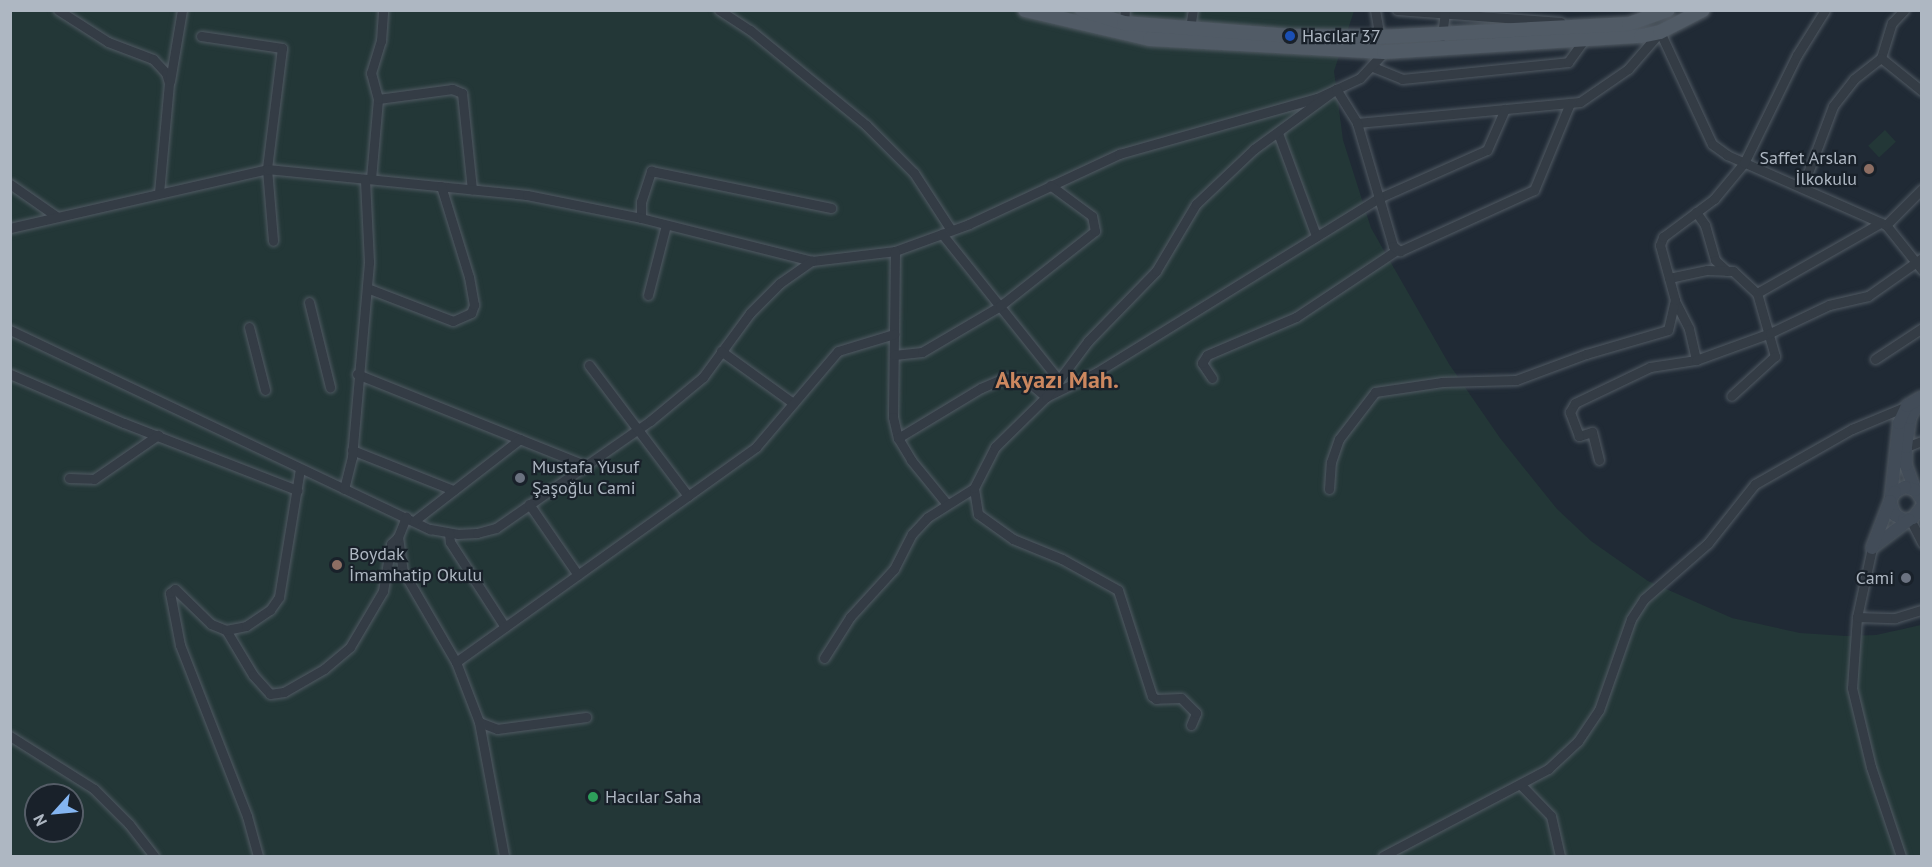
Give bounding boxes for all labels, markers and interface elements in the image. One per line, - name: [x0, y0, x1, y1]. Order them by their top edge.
- place label: Hacılar 37: [1302, 25, 1381, 47]
- marker: Hacılar 37: [1283, 29, 1297, 43]
- place label: Saffet Arslan İlkokulu: [1759, 148, 1857, 190]
- marker: Saffet Arslan İlkokulu: [1862, 162, 1876, 176]
- district label: Akyazı Mah.: [995, 366, 1119, 394]
- place label: Mustafa Yusuf Şaşoğlu Cami: [532, 457, 639, 500]
- marker: Mustafa Yusuf Şaşoğlu Cami: [513, 471, 527, 485]
- place label: Boydak İmamhatip Okulu: [349, 544, 482, 586]
- marker: Boydak İmamhatip Okulu: [330, 558, 344, 572]
- place label: Cami: [1856, 567, 1894, 589]
- marker: Cami: [1899, 571, 1913, 585]
- north arrow: [24, 783, 84, 843]
- place label: Hacılar Saha: [605, 786, 701, 808]
- marker: Hacılar Saha: [586, 790, 600, 804]
- text: N: [28, 811, 51, 829]

